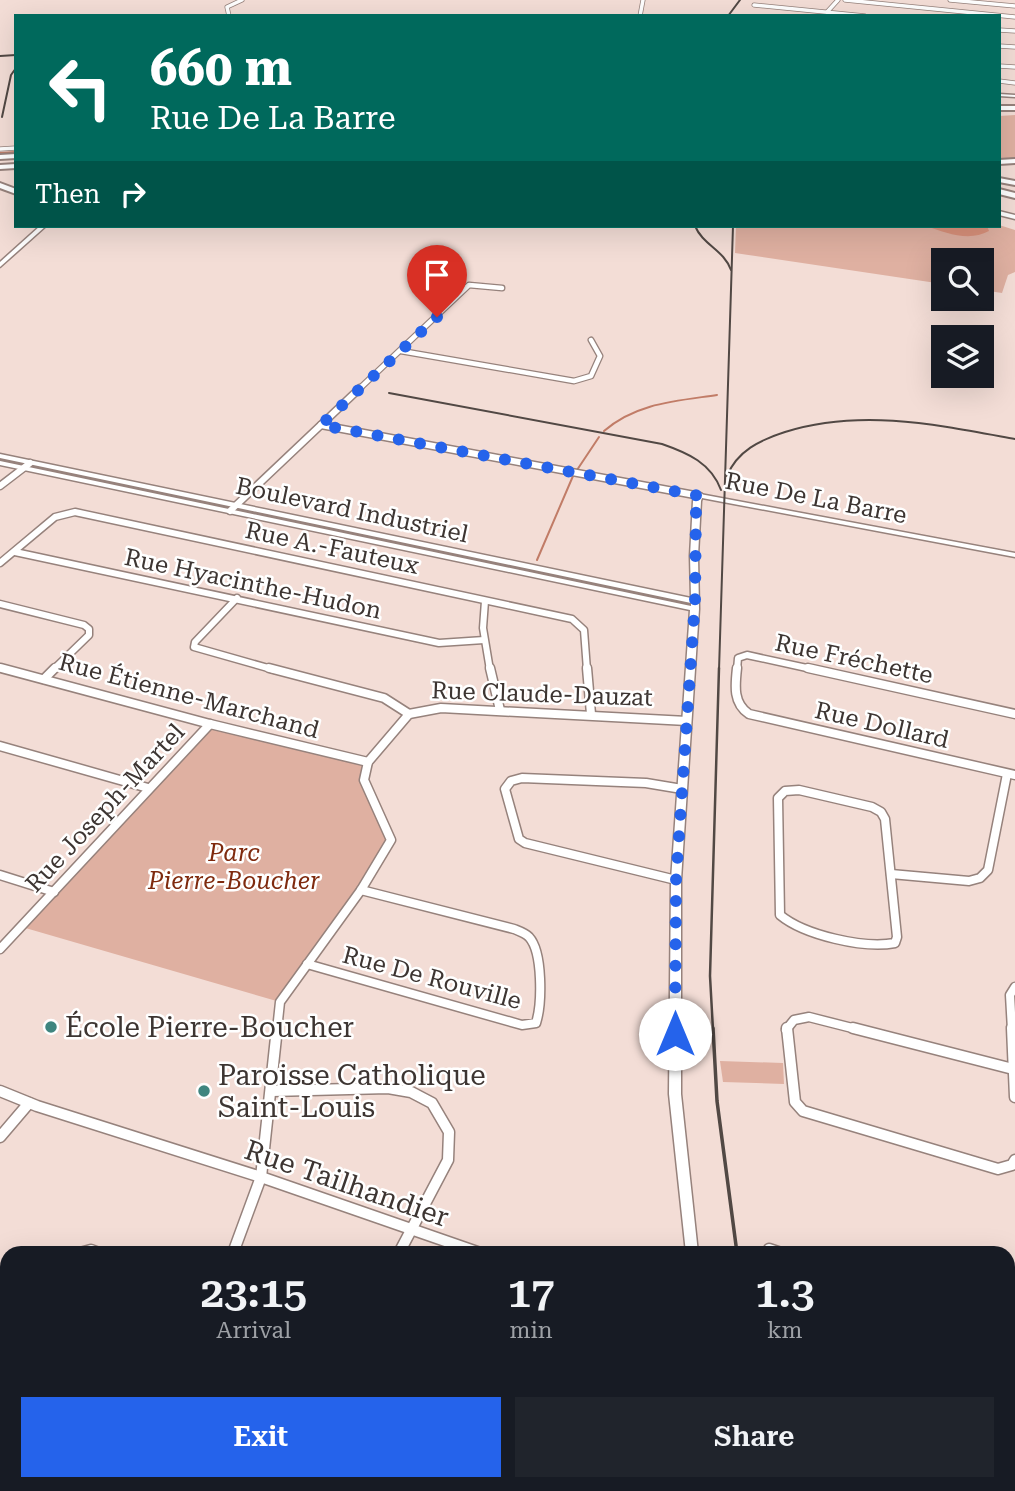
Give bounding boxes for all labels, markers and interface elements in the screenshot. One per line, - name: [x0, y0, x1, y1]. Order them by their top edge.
- text: 660 m: [150, 40, 292, 97]
- icon: left: [35, 42, 126, 133]
- text: Rue De La Barre: [150, 99, 396, 137]
- icon: right: [114, 175, 152, 213]
- text: Then: [35, 179, 100, 209]
- pin: [407, 245, 467, 317]
- map controls: [931, 248, 994, 388]
- button: search: [931, 248, 994, 311]
- icon: arrive: [418, 256, 456, 294]
- button: layers: [931, 325, 994, 388]
- street label: Rue De La Barre: [723, 467, 909, 529]
- street label: Boulevard Industriel: [233, 472, 471, 548]
- street label: Rue A.-Fauteux: [243, 516, 421, 580]
- street label: Rue Hyacinthe-Hudon: [122, 543, 384, 625]
- street label: Rue Fréchette: [773, 629, 935, 689]
- street label: Rue Étienne-Marchand: [56, 647, 322, 744]
- street label: Rue Claude-Dauzat: [431, 676, 653, 712]
- street label: Rue Dollard: [812, 696, 952, 754]
- street label: Rue Joseph-Martel: [20, 718, 190, 898]
- park label: Parc Pierre-Boucher: [147, 839, 320, 895]
- street label: Rue De Rouville: [340, 941, 524, 1015]
- position arrow: [638, 997, 712, 1071]
- place label: École Pierre-Boucher: [65, 1010, 354, 1044]
- marker: École Pierre-Boucher: [43, 1019, 59, 1035]
- place label: Paroisse Catholique Saint-Louis: [218, 1059, 486, 1124]
- marker: Paroisse Catholique Saint-Louis: [196, 1083, 212, 1099]
- street label: Rue Tailhandier: [240, 1133, 453, 1234]
- text: 23:15: [201, 1268, 307, 1317]
- text: 17: [507, 1268, 555, 1317]
- text: 1.3: [755, 1268, 814, 1317]
- text: Arrival: [216, 1317, 291, 1344]
- text: min: [509, 1317, 553, 1344]
- text: km: [767, 1317, 803, 1344]
- button: Exit: [21, 1397, 501, 1477]
- button: Share: [515, 1397, 994, 1477]

